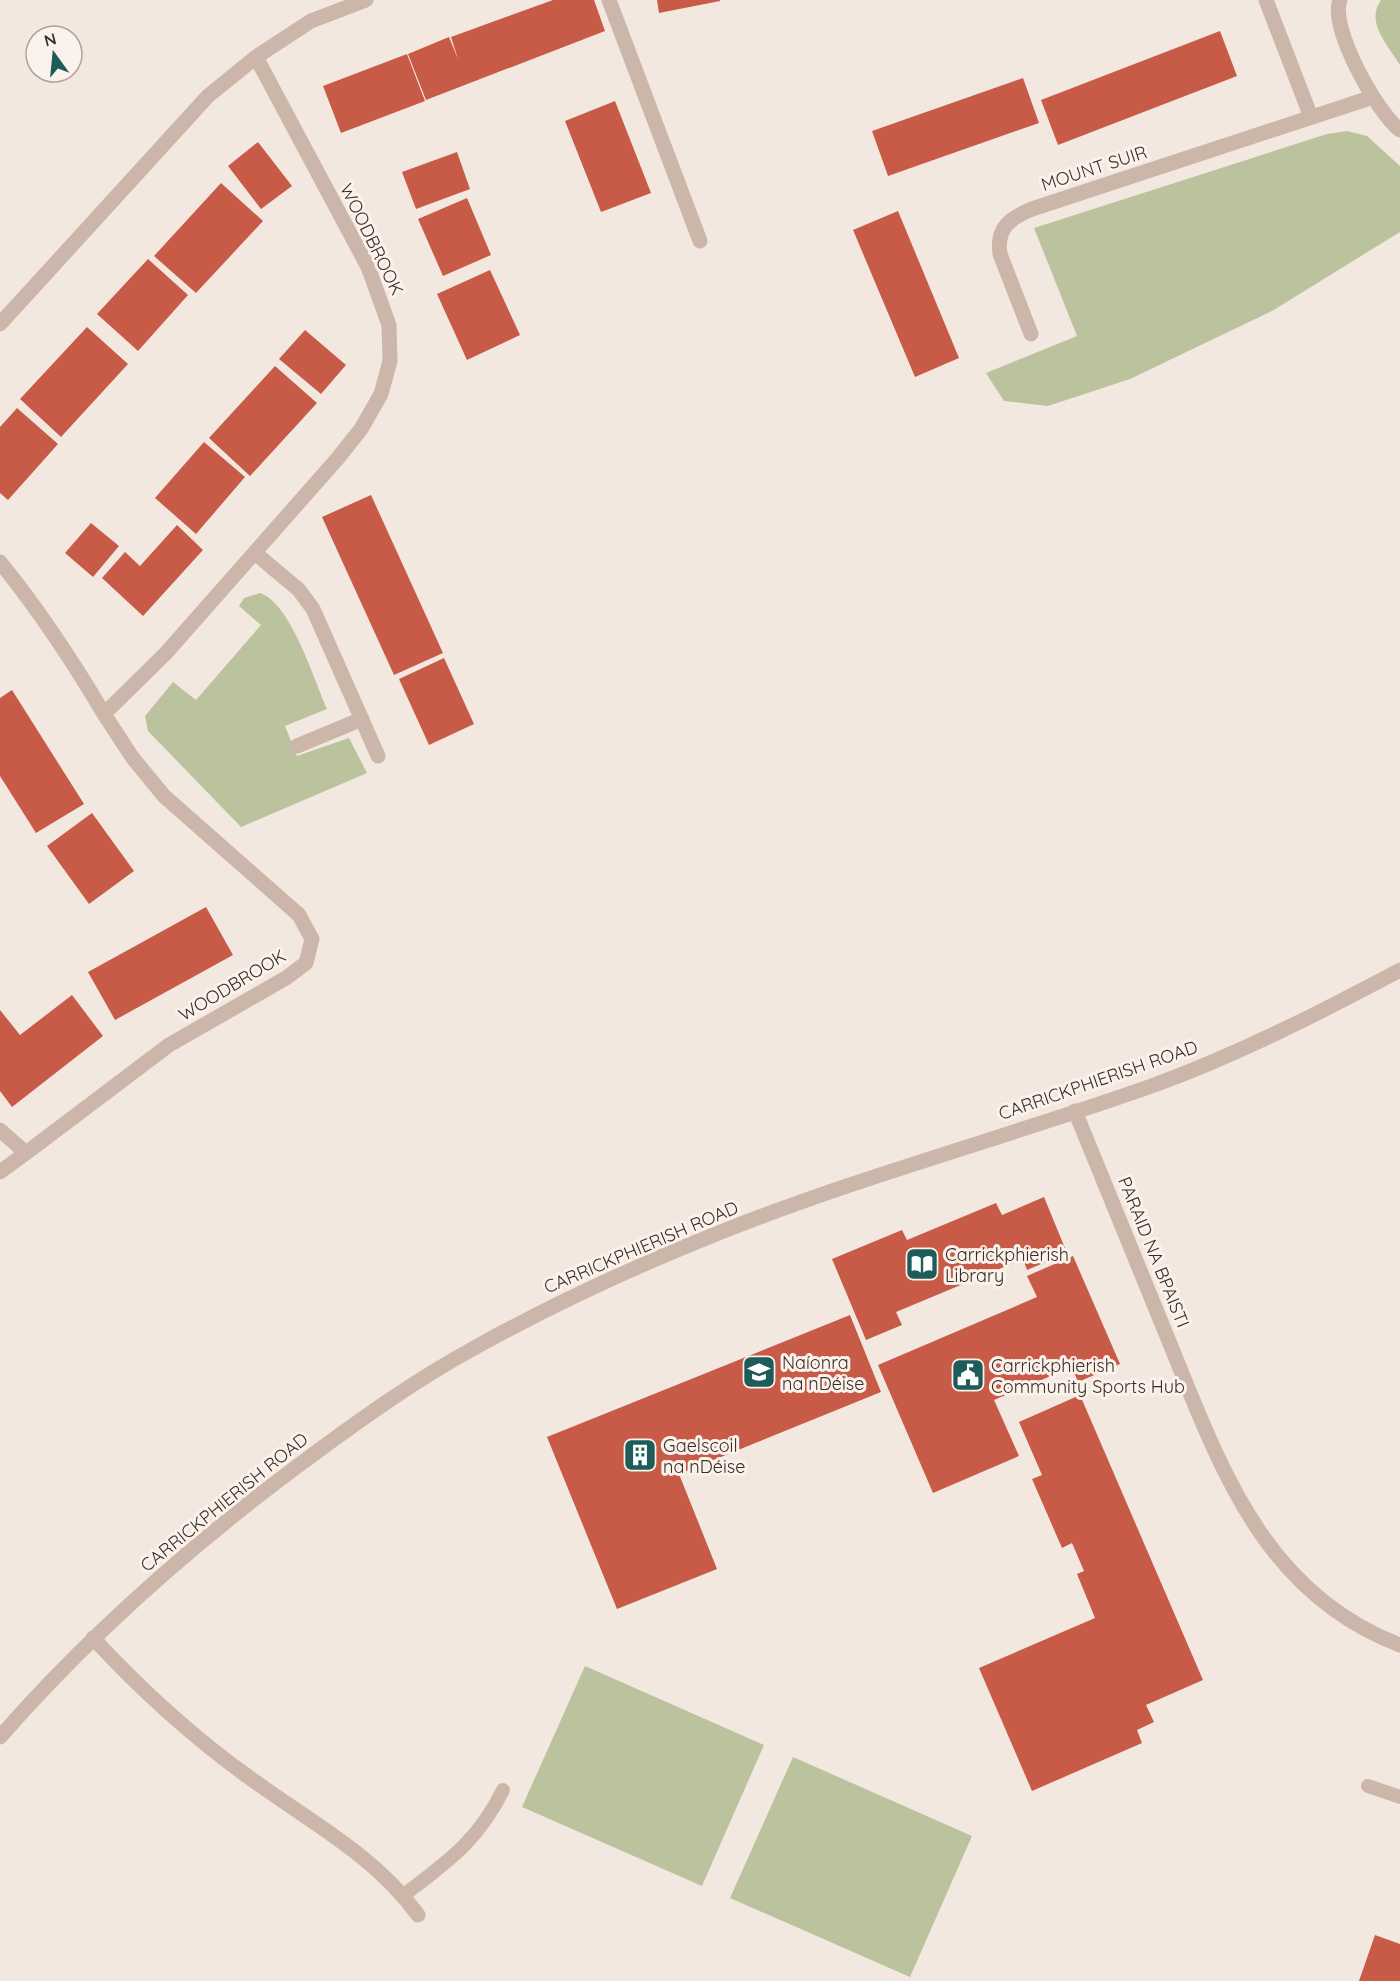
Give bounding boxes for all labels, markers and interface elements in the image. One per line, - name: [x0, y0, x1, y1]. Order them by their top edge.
- north arrow: [24, 24, 84, 84]
- text: N: [42, 28, 58, 51]
- street label: MOUNT SUIR: [1038, 140, 1150, 196]
- street label: WOODBROOK: [335, 180, 409, 298]
- street label: WOODBROOK: [174, 944, 290, 1026]
- street label: CARRICKPHIERISH ROAD: [995, 1035, 1201, 1125]
- street label: PARAID NA BPAISTI: [1113, 1173, 1195, 1331]
- street label: CARRICKPHIERISH ROAD: [540, 1196, 742, 1298]
- place label: Carrickphierish Library: [945, 1243, 1069, 1287]
- library icon: Carrickphierish Library: [904, 1246, 940, 1282]
- place label: Naíonra na nDéise: [782, 1351, 864, 1395]
- school or university icon: Naíonra na nDéise: [741, 1354, 777, 1390]
- place label: Carrickphierish Community Sports Hub: [991, 1354, 1185, 1398]
- public building icon: Carrickphierish Community Sports Hub: [950, 1357, 986, 1393]
- street label: CARRICKPHIERISH ROAD: [136, 1427, 313, 1577]
- place label: Gaelscoil na nDéise: [663, 1434, 745, 1478]
- building icon: Gaelscoil na nDéise: [622, 1437, 658, 1473]

